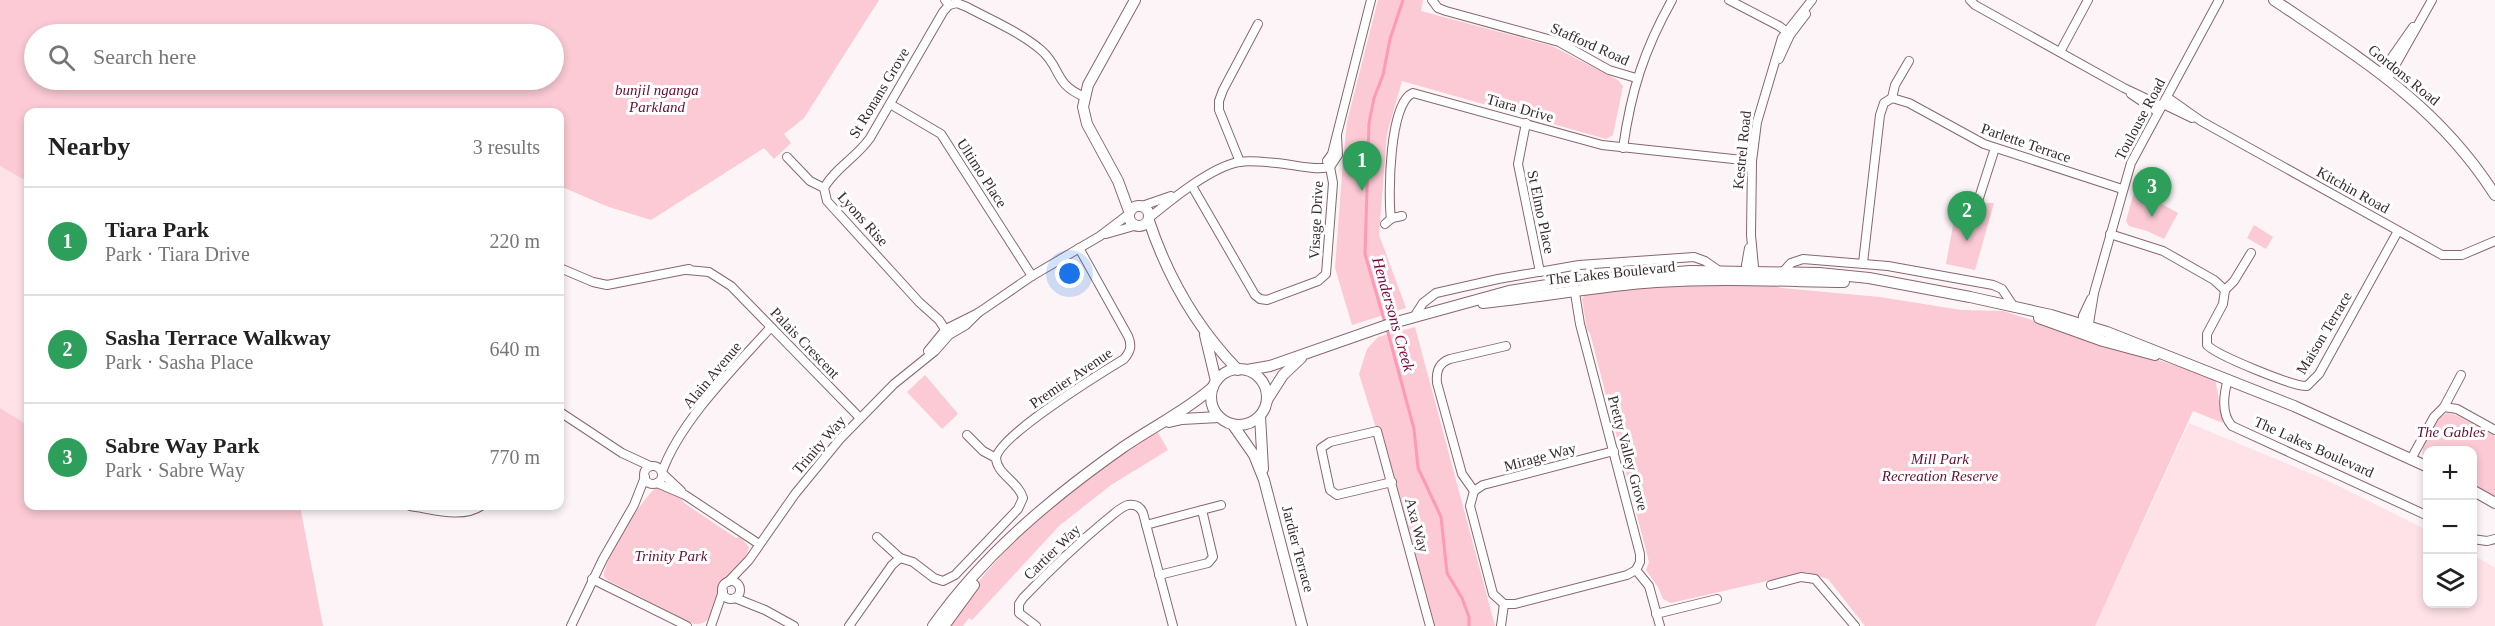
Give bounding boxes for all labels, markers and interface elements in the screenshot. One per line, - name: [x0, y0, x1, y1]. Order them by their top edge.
- street label: Stafford Road: [1548, 20, 1632, 69]
- search box: [24, 24, 564, 90]
- icon: search: [45, 41, 78, 74]
- street label: Gordons Road: [2365, 41, 2443, 109]
- text: Search here: [93, 44, 196, 69]
- street label: St Ronans Grove: [846, 45, 912, 141]
- street label: Toulouse Road: [2112, 75, 2168, 163]
- park label: bunjil nganga Parkland: [615, 82, 699, 115]
- street label: Tiara Drive: [1485, 91, 1556, 125]
- street label: Kestrel Road: [1730, 110, 1754, 190]
- street label: Parlette Terrace: [1979, 120, 2073, 166]
- text: Nearby: [48, 132, 130, 161]
- text: 3 results: [473, 136, 540, 158]
- street label: Ultimo Place: [954, 136, 1010, 211]
- pin: 1: [1342, 142, 1382, 191]
- street label: Kitchin Road: [2314, 164, 2392, 217]
- pin: 3: [2132, 168, 2172, 217]
- street label: St Elmo Place: [1524, 169, 1558, 256]
- street label: Visage Drive: [1306, 180, 1326, 260]
- street label: Lyons Rise: [835, 189, 892, 250]
- pin: 2: [1948, 192, 1986, 241]
- text: Tiara Park: [105, 217, 209, 242]
- text: 1: [63, 230, 73, 252]
- text: 220 m: [489, 230, 540, 252]
- text: Park · Tiara Drive: [105, 243, 250, 265]
- water label: Hendersons Creek: [1369, 254, 1418, 374]
- street label: The Lakes Boulevard: [1546, 258, 1677, 288]
- your location: [1055, 259, 1084, 288]
- street label: Maison Terrace: [2293, 289, 2355, 377]
- street label: Palais Crescent: [767, 304, 843, 382]
- text: Sasha Terrace Walkway: [105, 325, 331, 350]
- text: 2: [63, 338, 73, 360]
- text: 640 m: [489, 338, 540, 360]
- street label: Alain Avenue: [680, 338, 745, 411]
- street label: Premier Avenue: [1027, 344, 1116, 411]
- text: Park · Sasha Place: [105, 351, 253, 373]
- street label: Pretty Valley Grove: [1605, 394, 1651, 513]
- street label: Trinity Way: [789, 412, 849, 477]
- street label: The Lakes Boulevard: [2252, 413, 2377, 481]
- park label: The Gables: [2417, 424, 2486, 440]
- text: Sabre Way Park: [105, 433, 259, 458]
- street label: Mirage Way: [1502, 440, 1578, 474]
- text: 3: [63, 446, 73, 468]
- text: 770 m: [489, 446, 540, 468]
- map controls: [2423, 446, 2477, 608]
- button: +: [2423, 446, 2477, 500]
- park label: Mill Park Recreation Reserve: [1881, 451, 1999, 484]
- text: Park · Sabre Way: [105, 459, 245, 481]
- street label: Axa Way: [1402, 496, 1432, 554]
- button: −: [2423, 500, 2477, 554]
- street label: Jardier Terrace: [1279, 504, 1317, 594]
- street label: Cartier Way: [1020, 521, 1084, 583]
- park label: Trinity Park: [635, 548, 708, 564]
- button: layers: [2423, 554, 2477, 608]

